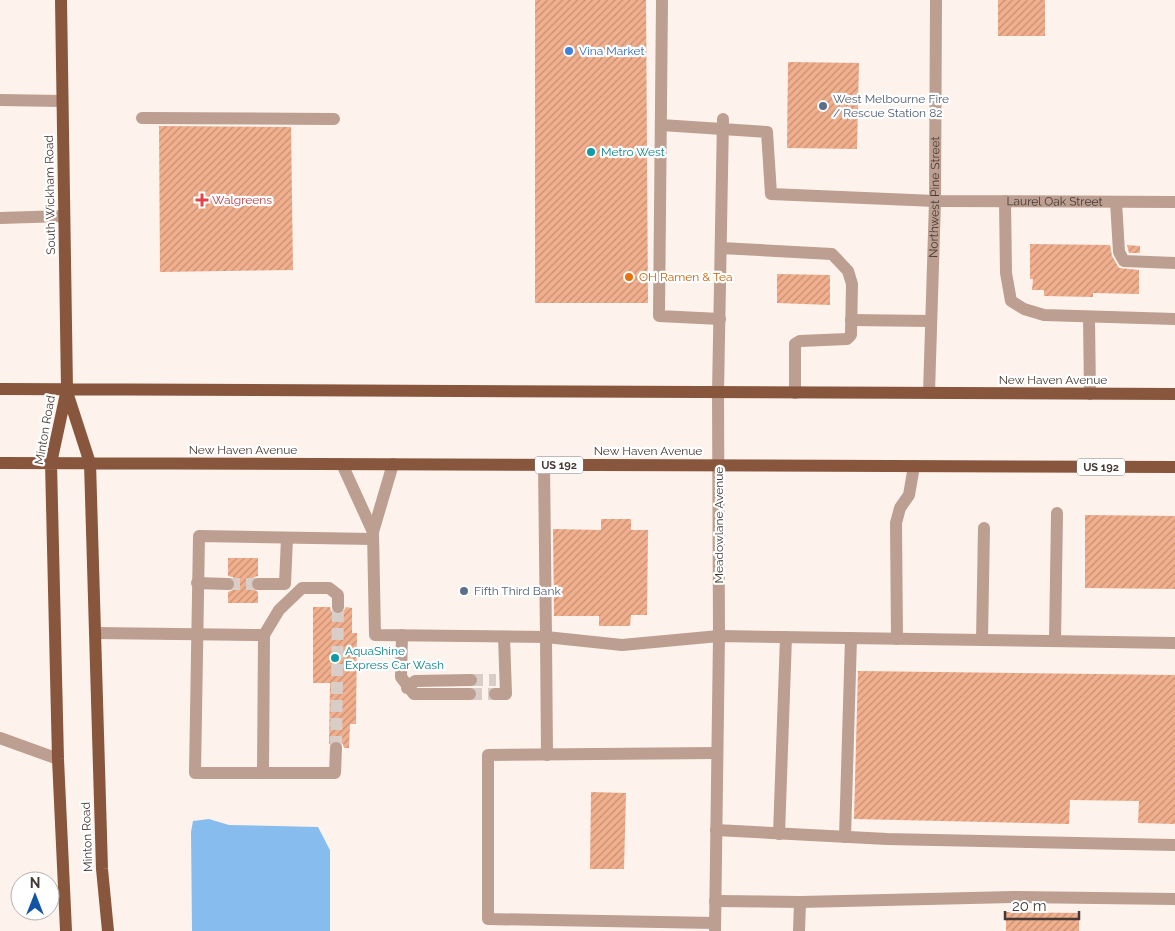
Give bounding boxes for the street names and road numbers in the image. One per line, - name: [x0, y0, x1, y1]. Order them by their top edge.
- street label: South Wickham Road: [42, 135, 58, 255]
- street label: Northwest Pine Street: [926, 136, 942, 258]
- street label: Laurel Oak Street: [1006, 194, 1103, 209]
- street label: New Haven Avenue: [999, 373, 1107, 387]
- street label: Minton Road: [32, 394, 58, 466]
- street label: New Haven Avenue: [189, 443, 297, 457]
- street label: New Haven Avenue: [594, 444, 702, 458]
- road number: US 192: [535, 456, 583, 474]
- road number: US 192: [1077, 458, 1125, 476]
- street label: Meadowlane Avenue: [712, 467, 726, 583]
- street label: Minton Road: [79, 802, 95, 872]

